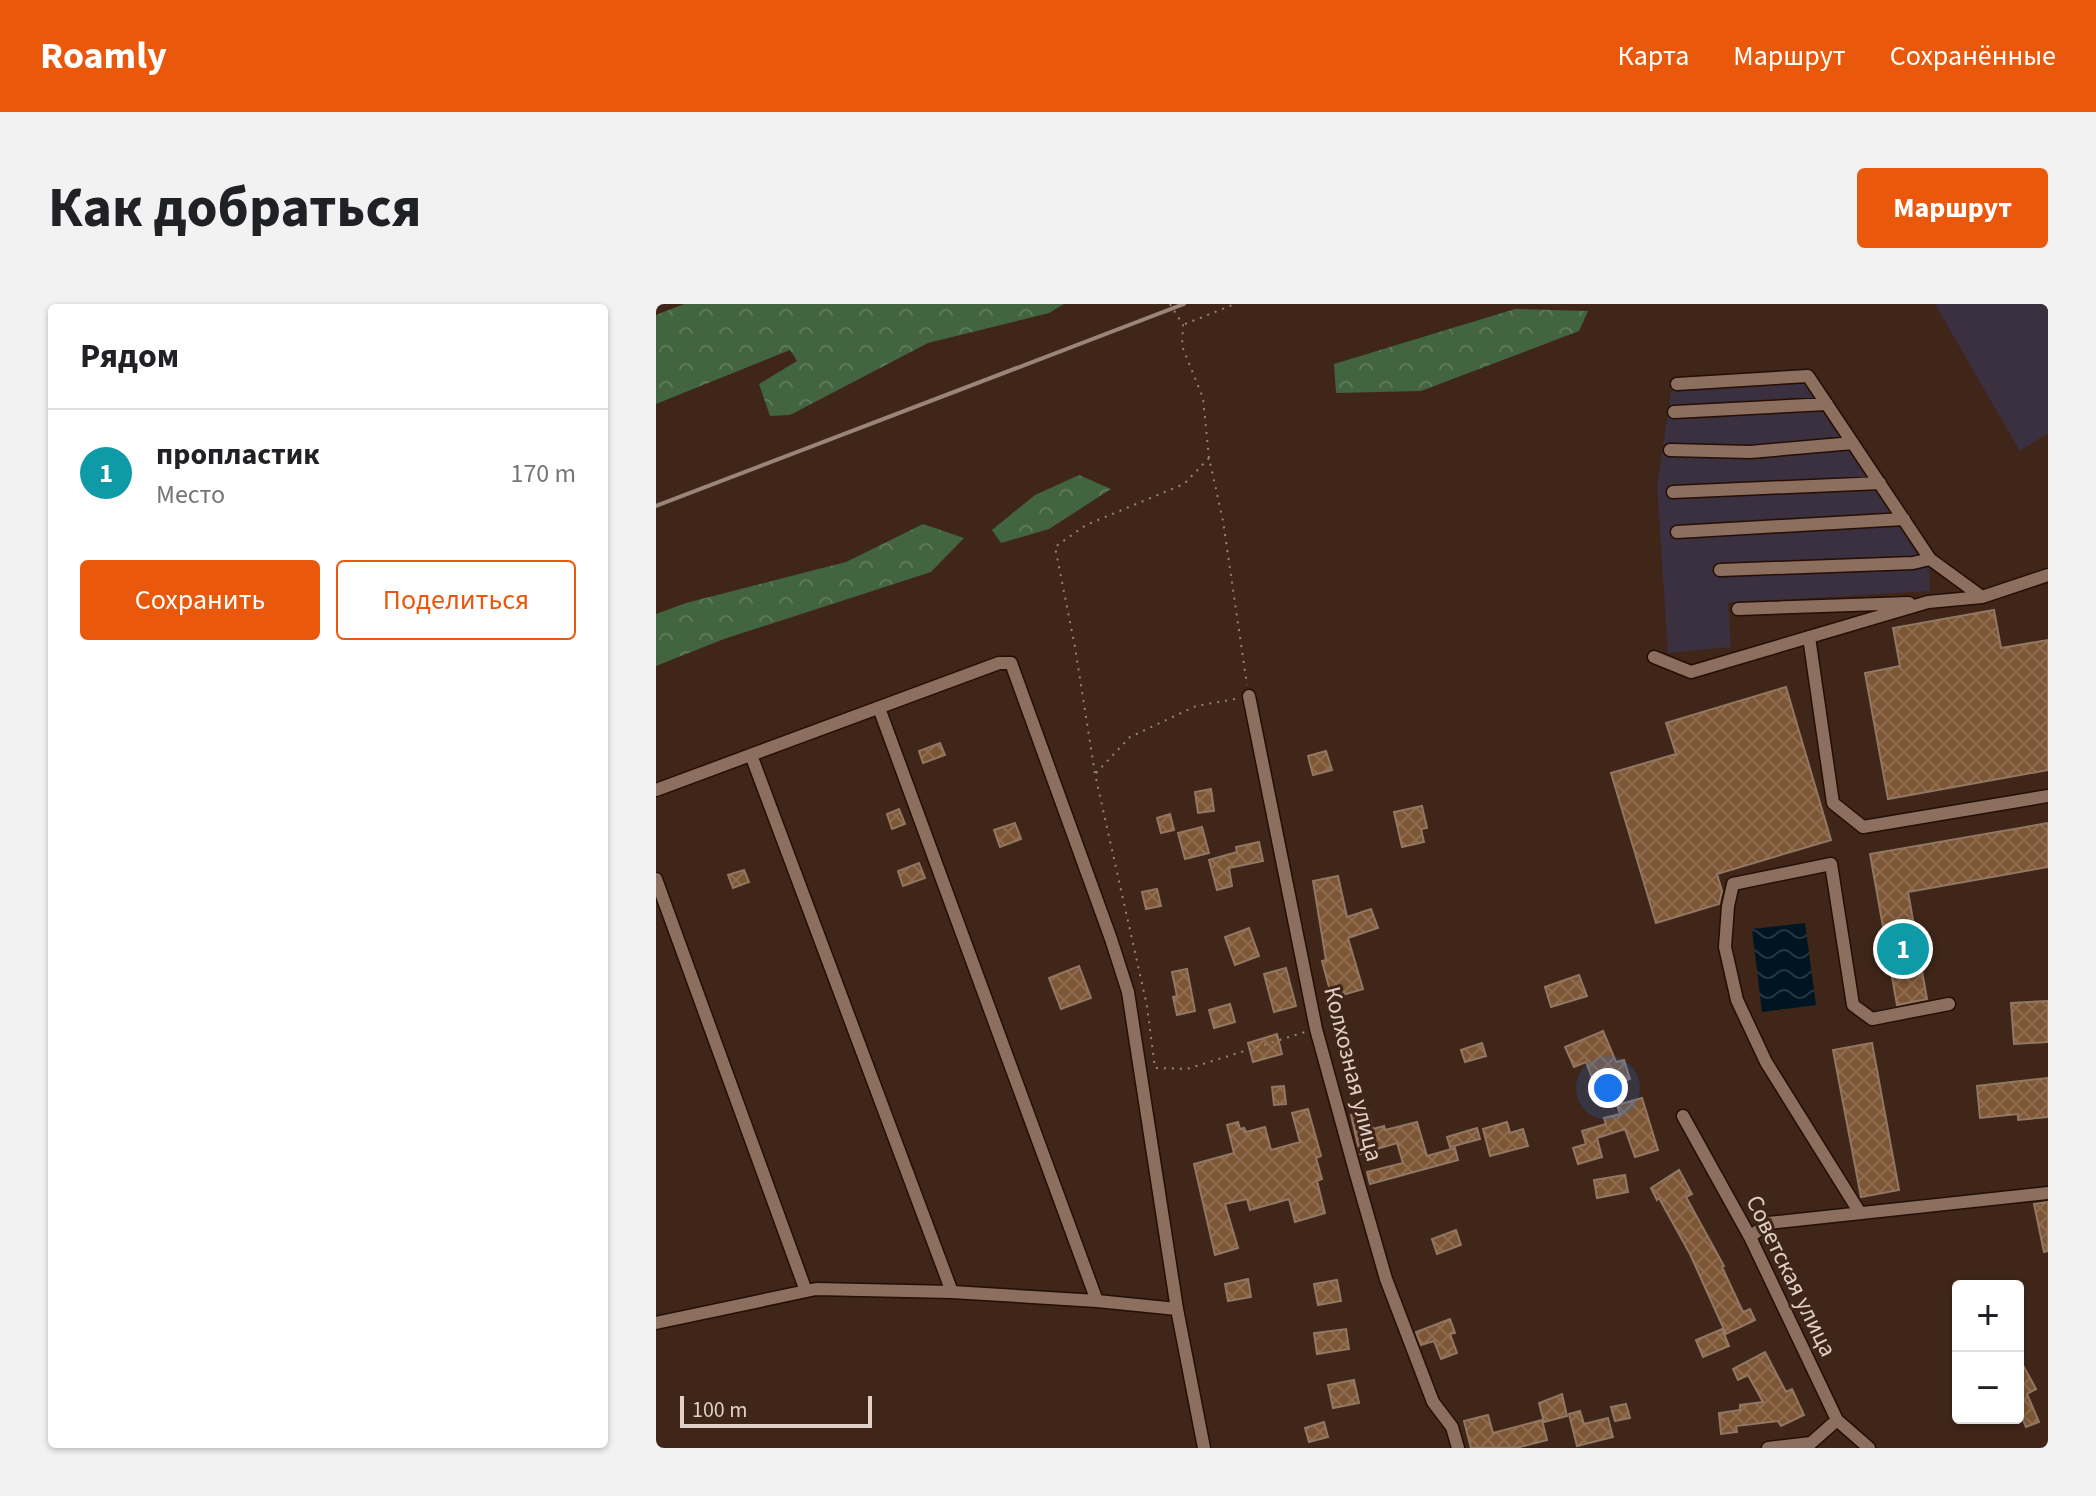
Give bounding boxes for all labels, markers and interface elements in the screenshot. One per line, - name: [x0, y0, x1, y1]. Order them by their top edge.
- text: Roamly: [40, 29, 167, 83]
- text: Карта: [1618, 36, 1689, 76]
- text: Маршрут: [1733, 36, 1846, 76]
- text: Сохранённые: [1890, 36, 2056, 76]
- button: Маршрут: [1857, 168, 2048, 248]
- text: Как добраться: [48, 169, 422, 248]
- text: Рядом: [80, 332, 179, 381]
- text: пропластик: [156, 433, 320, 476]
- text: 1: [99, 455, 113, 492]
- text: 170 m: [510, 455, 576, 492]
- text: Место: [156, 476, 225, 513]
- button: Сохранить: [80, 560, 320, 640]
- button: Поделиться: [336, 560, 576, 640]
- pin: 1: [1877, 919, 1929, 979]
- street label: Колхозная улица: [1314, 983, 1392, 1165]
- your location: [1588, 1068, 1628, 1108]
- street label: Советская улица: [1737, 1189, 1845, 1363]
- map controls: [1952, 1280, 2024, 1424]
- button: +: [1952, 1280, 2024, 1352]
- button: −: [1952, 1352, 2024, 1424]
- scale bar: [680, 1392, 872, 1428]
- text: 100 m: [692, 1394, 747, 1426]

